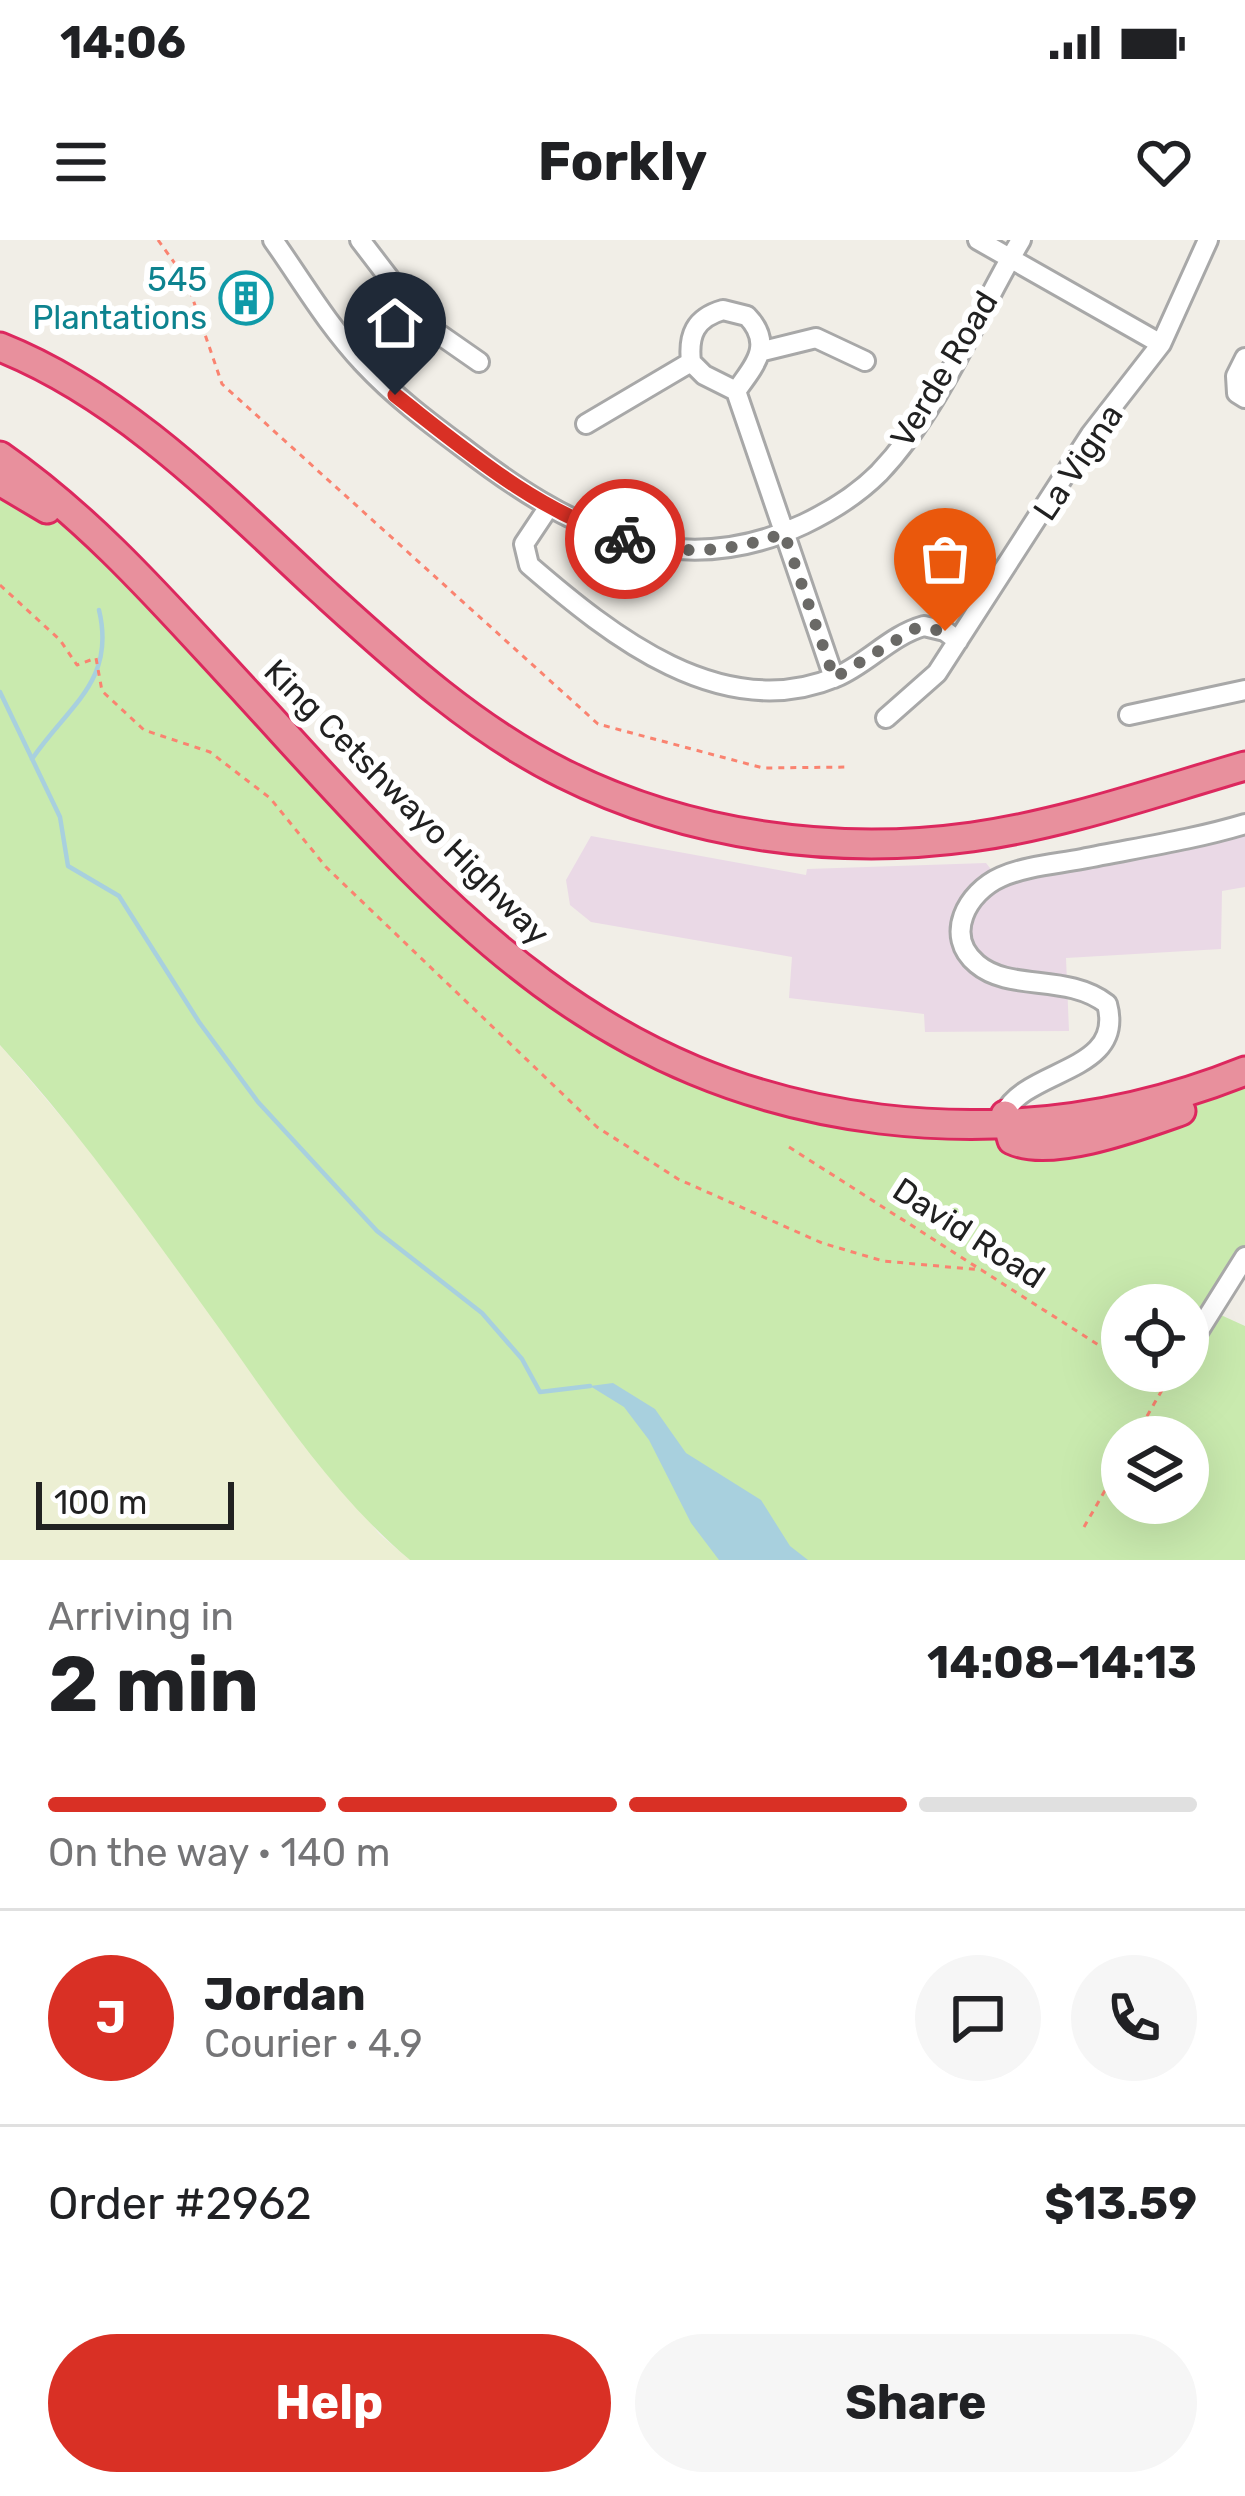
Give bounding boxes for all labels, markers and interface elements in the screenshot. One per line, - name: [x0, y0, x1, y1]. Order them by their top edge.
- text: 14:06: [60, 16, 186, 69]
- icon: menu: [48, 129, 114, 195]
- icon: heart: [1131, 129, 1197, 195]
- text: Forkly: [538, 130, 707, 194]
- place label: 545 Plantations: [32, 260, 207, 337]
- building icon: 545 Plantations: [218, 270, 274, 326]
- pin: [344, 272, 446, 395]
- street label: Verde Road: [882, 284, 1006, 454]
- icon: home: [362, 290, 428, 356]
- street label: La Vigna: [1025, 397, 1131, 527]
- courier: [565, 479, 685, 599]
- icon: bike: [592, 506, 658, 572]
- pin: [894, 508, 996, 631]
- icon: bag: [912, 526, 978, 592]
- street label: King Cetshwayo Highway: [256, 651, 558, 953]
- street label: David Road: [886, 1170, 1052, 1296]
- map controls: [1101, 1284, 1209, 1524]
- button: locate: [1101, 1284, 1209, 1392]
- button: layers: [1101, 1416, 1209, 1524]
- scale bar: [36, 1476, 234, 1529]
- text: 100 m: [54, 1483, 147, 1522]
- text: Arriving in: [48, 1594, 234, 1640]
- text: 14:08–14:13: [927, 1636, 1197, 1689]
- text: 2 min: [48, 1638, 259, 1731]
- text: On the way · 140 m: [48, 1830, 390, 1876]
- button: chat: [915, 1955, 1041, 2081]
- button: phone: [1071, 1955, 1197, 2081]
- text: Jordan: [204, 1968, 366, 2021]
- text: J: [96, 1991, 126, 2044]
- text: Courier · 4.9: [204, 2021, 423, 2067]
- text: Order #2962: [48, 2177, 312, 2230]
- text: $13.59: [1044, 2177, 1197, 2230]
- button: Help: [48, 2334, 611, 2472]
- button: Share: [635, 2334, 1197, 2472]

